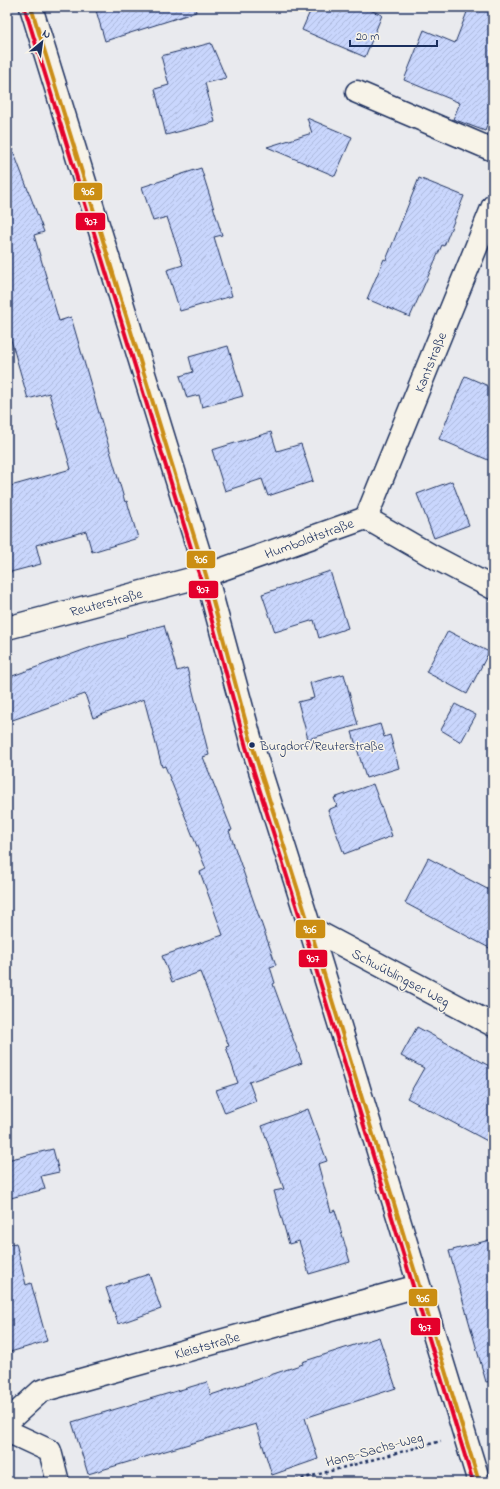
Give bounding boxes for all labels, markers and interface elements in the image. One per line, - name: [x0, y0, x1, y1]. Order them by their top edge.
- north arrow: [22, 22, 62, 62]
- scale bar: [350, 22, 437, 48]
- text: N: [39, 25, 53, 43]
- text: 20 m: [356, 28, 379, 46]
- line badge: 906: [73, 182, 103, 201]
- text: 906: [81, 184, 95, 200]
- line badge: 907: [75, 212, 106, 231]
- text: 907: [84, 214, 98, 230]
- street label: Kantstraße: [410, 329, 453, 396]
- street label: Humboldtstraße: [262, 513, 358, 565]
- line badge: 906: [186, 550, 216, 569]
- text: 906: [194, 552, 208, 568]
- line badge: 907: [188, 580, 219, 599]
- text: 907: [196, 582, 210, 598]
- street label: Reuterstraße: [68, 583, 146, 623]
- place label: Burgdorf/Reuterstraße: [259, 737, 384, 757]
- marker: Burgdorf/Reuterstraße: [247, 740, 257, 750]
- line badge: 906: [295, 919, 326, 939]
- text: 906: [303, 922, 317, 938]
- street label: Schwüblingser Weg: [347, 944, 453, 1014]
- line badge: 907: [298, 949, 328, 968]
- text: 907: [306, 951, 320, 967]
- line badge: 906: [408, 1288, 438, 1307]
- text: 906: [416, 1291, 430, 1307]
- line badge: 907: [410, 1317, 441, 1336]
- text: 907: [418, 1320, 432, 1336]
- street label: Kleiststraße: [172, 1327, 243, 1366]
- street label: Hans-Sachs-Weg: [323, 1427, 426, 1475]

